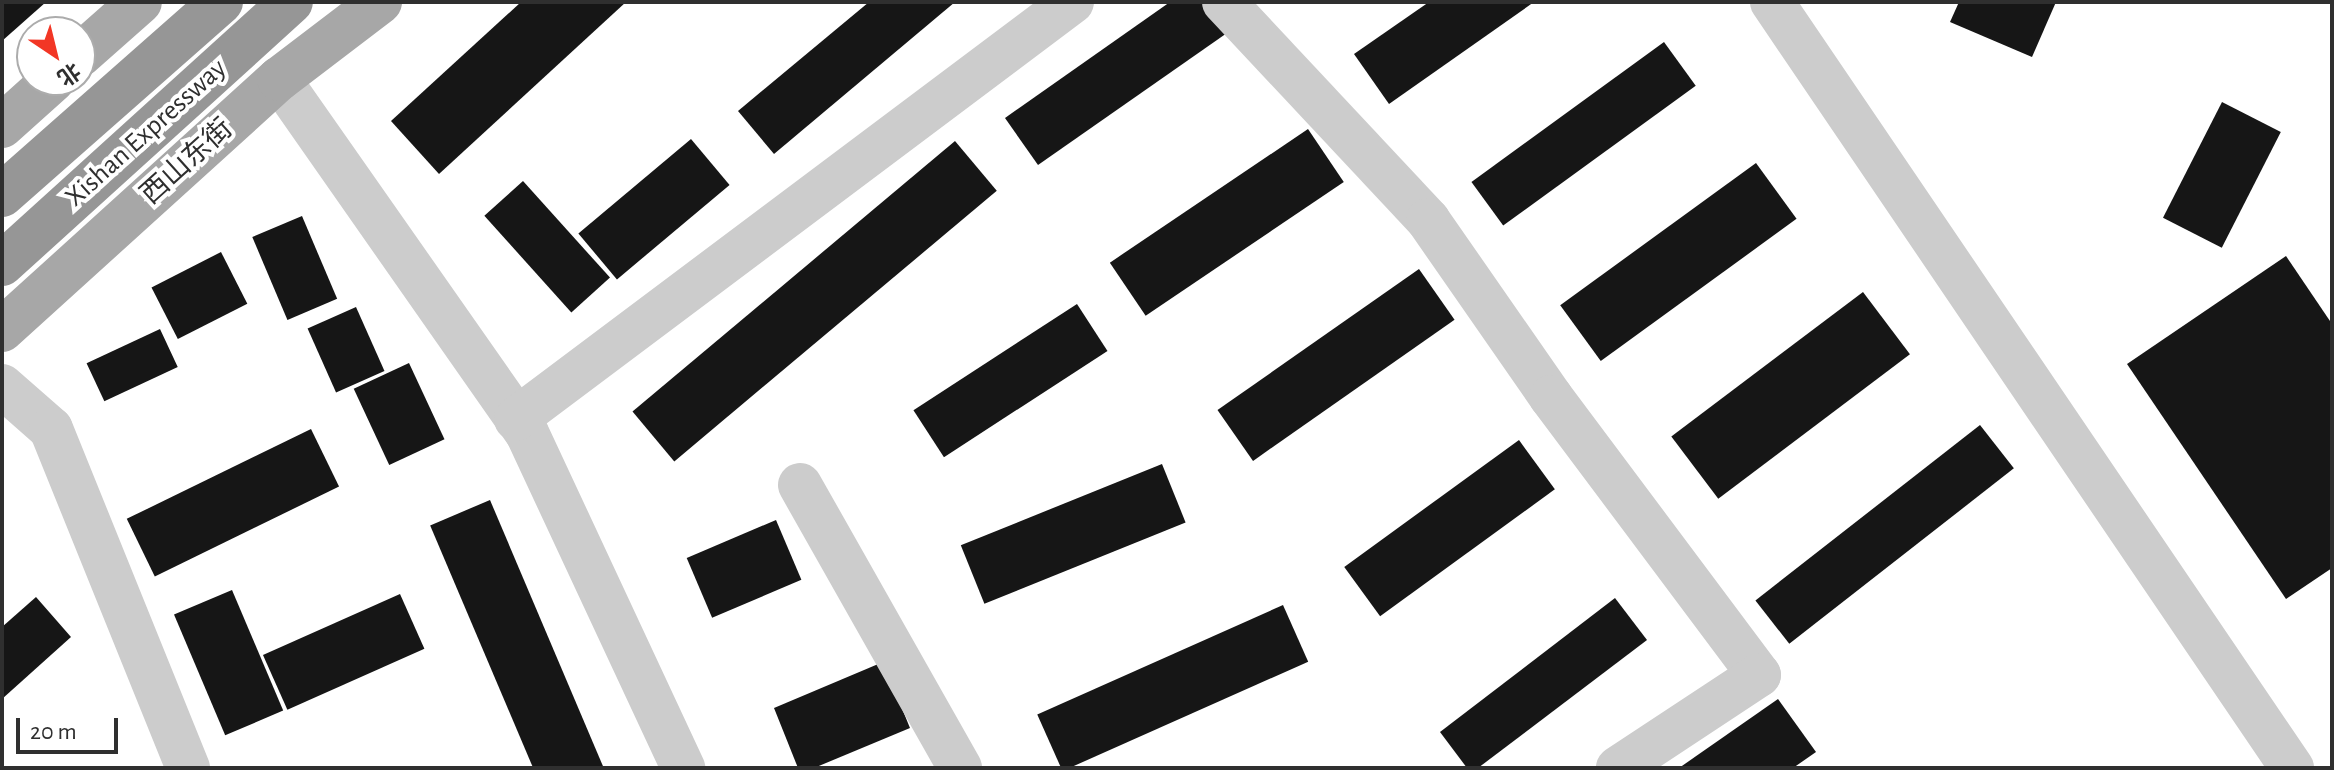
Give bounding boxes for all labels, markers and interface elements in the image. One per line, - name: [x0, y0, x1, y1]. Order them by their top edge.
- north arrow: [16, 16, 96, 96]
- street label: Xishan Expressway: [58, 52, 234, 214]
- text: 北: [53, 59, 84, 89]
- street label: 西山东街: [134, 112, 240, 212]
- scale bar: [20, 702, 122, 752]
- text: 20 m: [30, 720, 77, 744]

